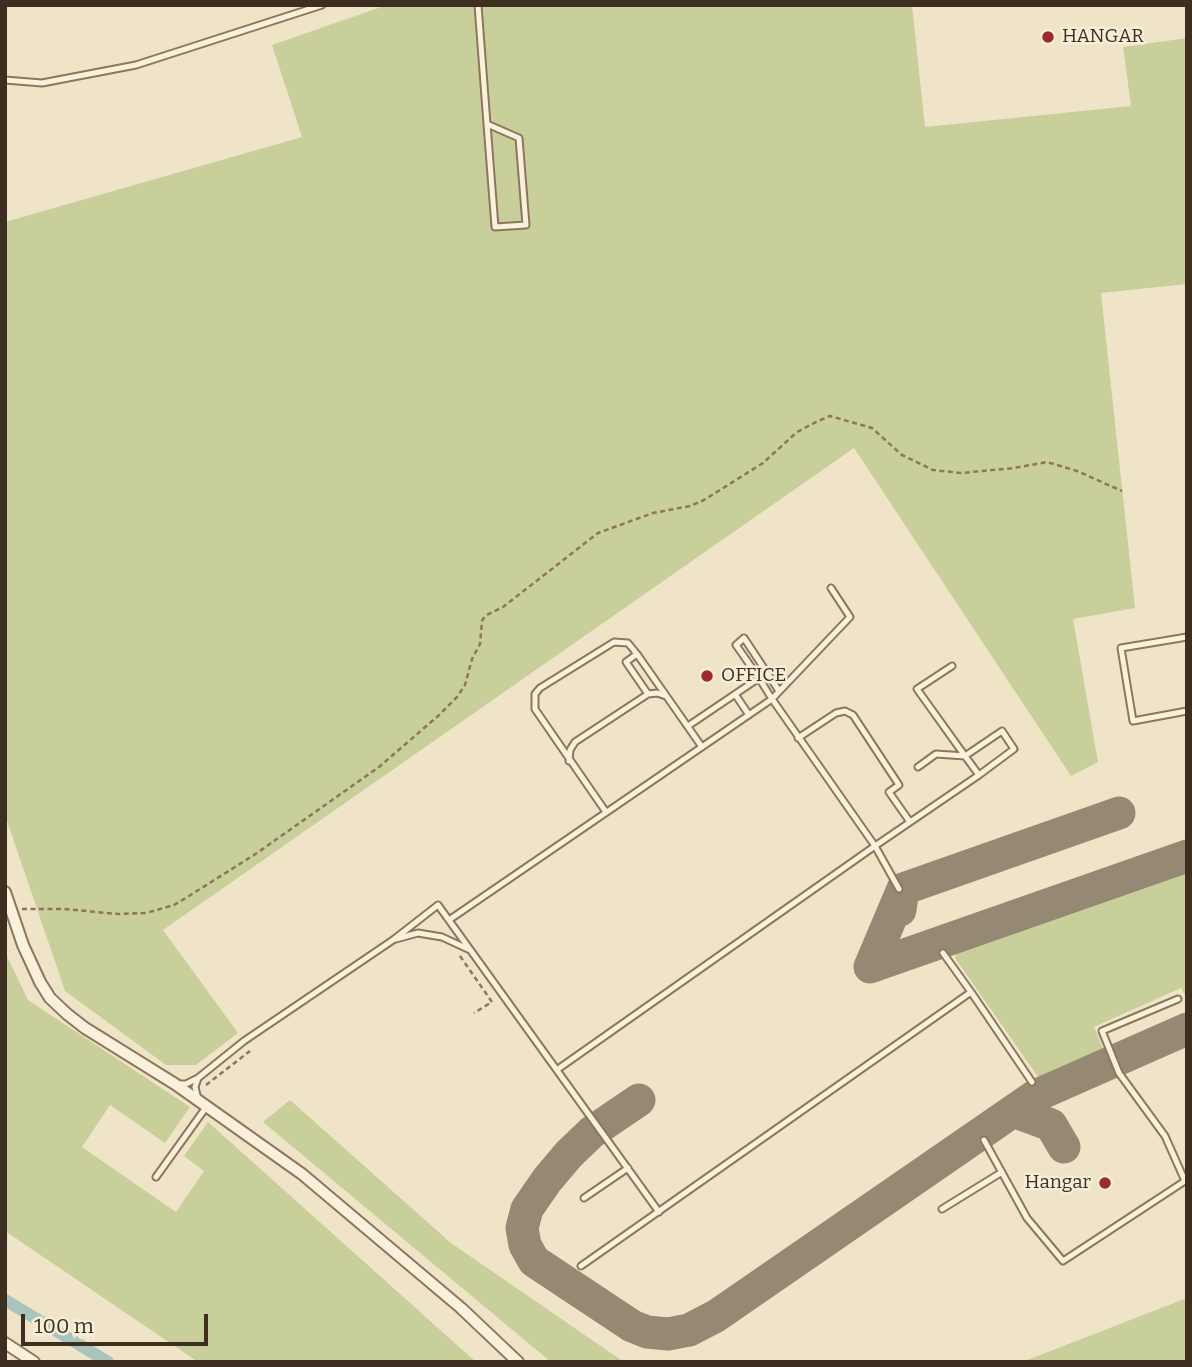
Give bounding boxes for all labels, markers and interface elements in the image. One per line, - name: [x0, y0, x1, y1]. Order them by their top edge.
- place label: HANGAR: [1062, 26, 1144, 48]
- marker: HANGAR: [1040, 29, 1056, 45]
- place label: OFFICE: [721, 665, 786, 687]
- marker: OFFICE: [699, 668, 715, 684]
- place label: Hangar: [1025, 1172, 1091, 1194]
- marker: Hangar: [1097, 1175, 1113, 1191]
- scale bar: [24, 1300, 212, 1344]
- text: 100 m: [34, 1313, 94, 1339]

